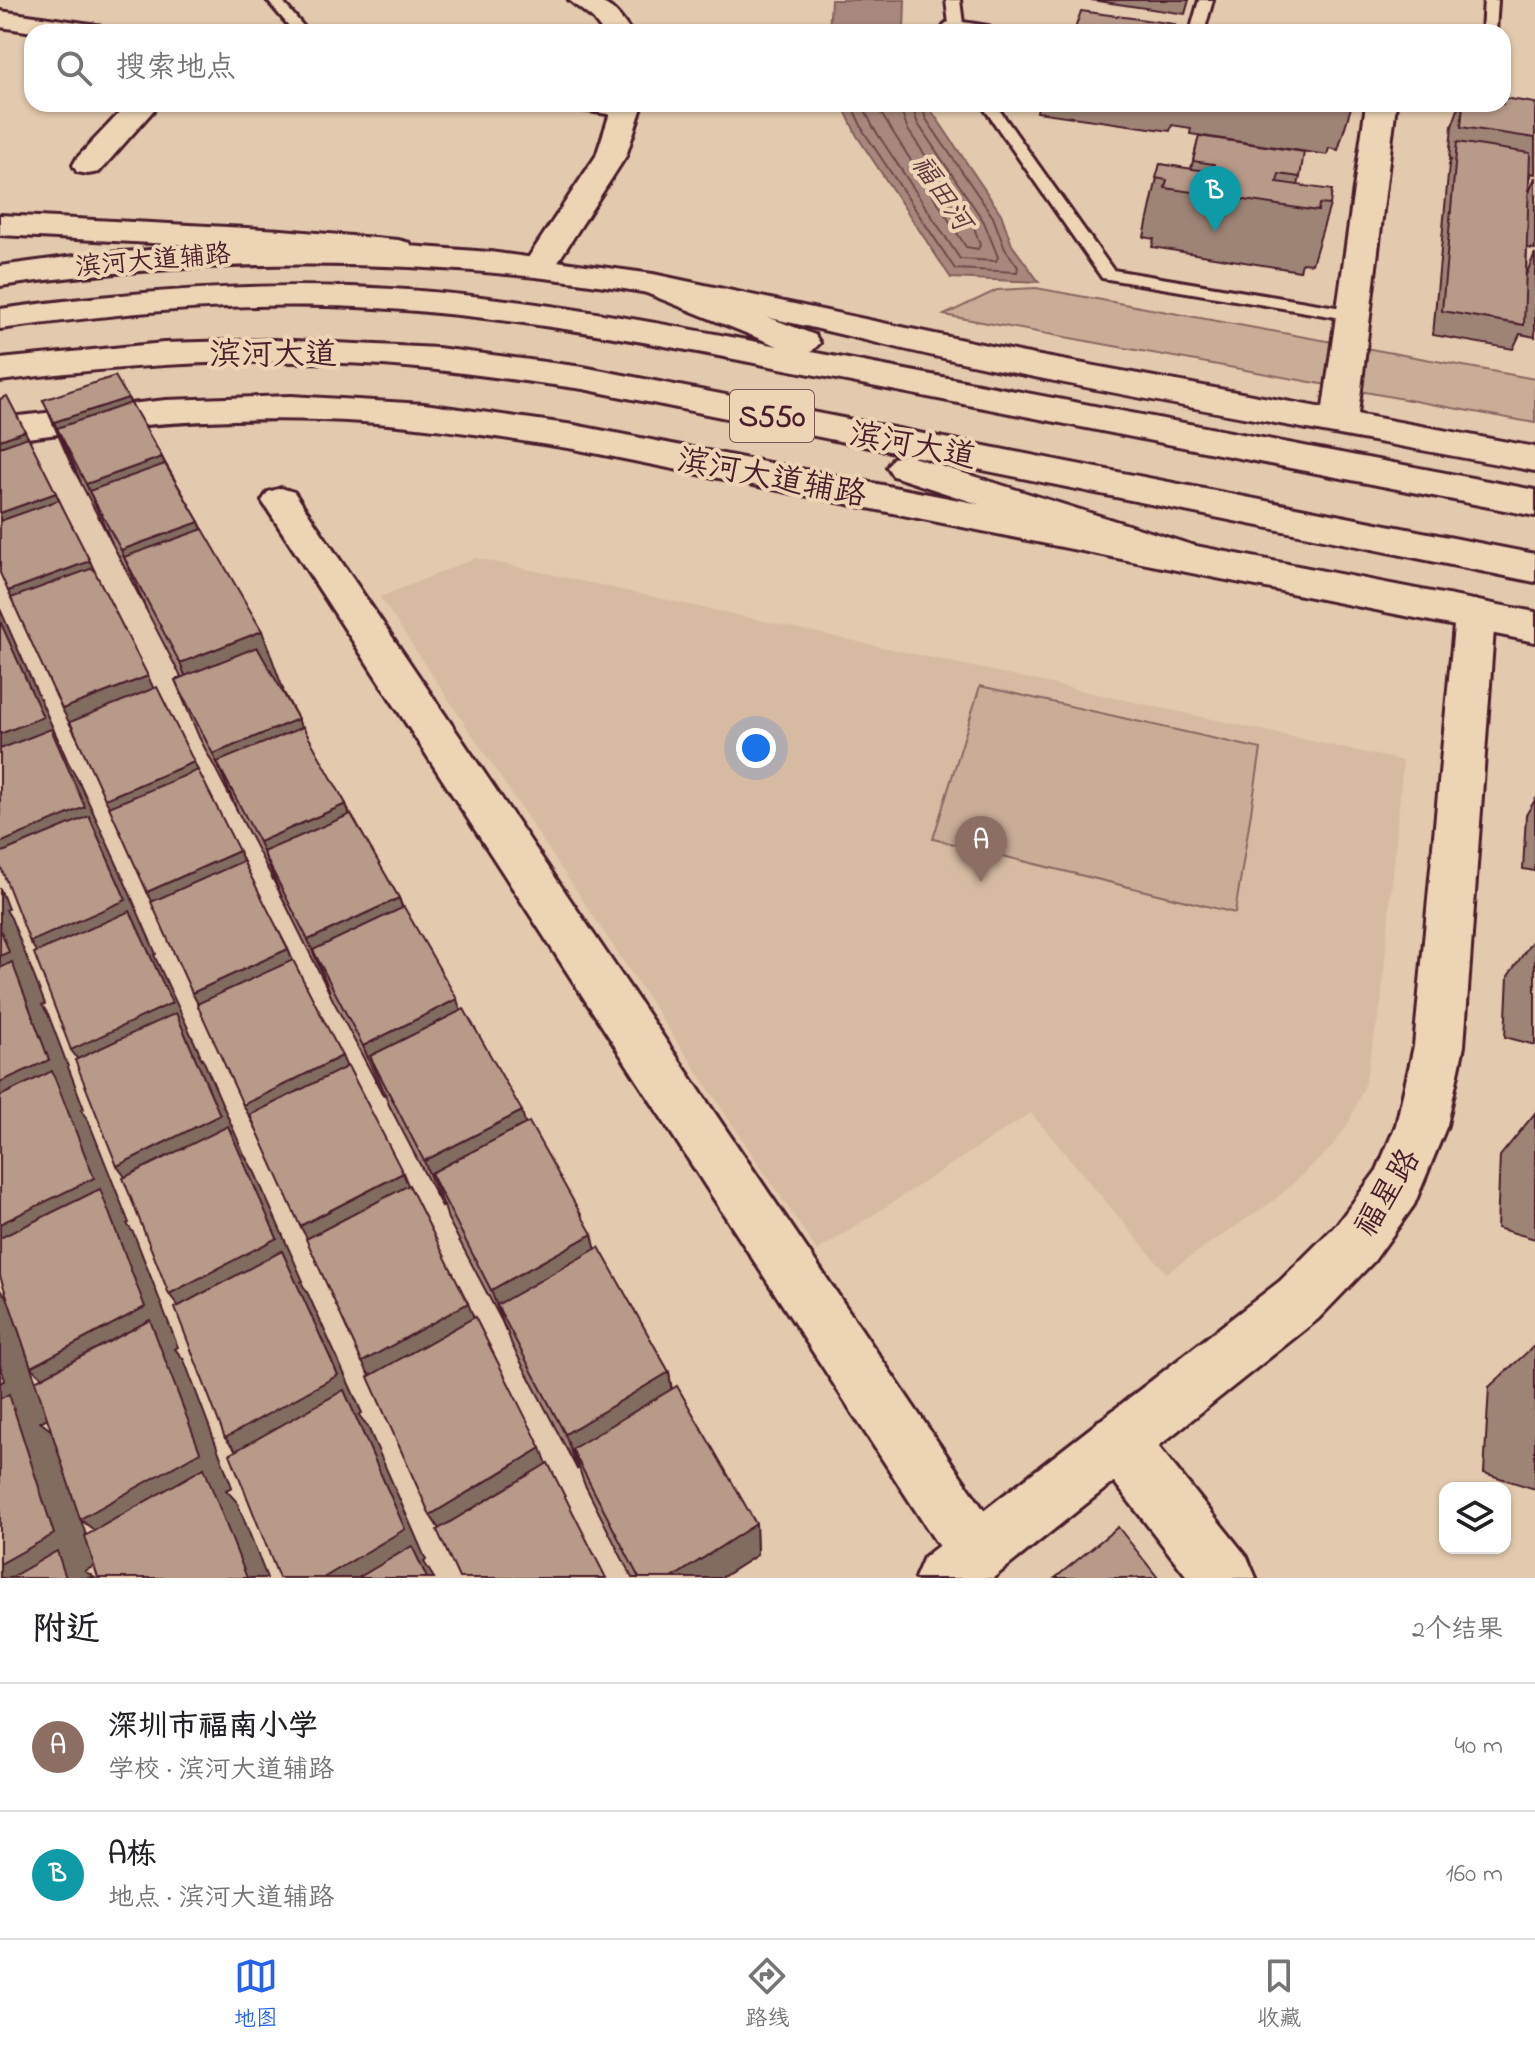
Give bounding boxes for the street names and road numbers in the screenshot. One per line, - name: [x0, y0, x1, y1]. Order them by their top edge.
- street label: 滨河大道辅路: [74, 236, 233, 288]
- street label: 滨河大道: [209, 333, 337, 380]
- road number: S550: [730, 390, 814, 442]
- street label: 滨河大道: [845, 412, 980, 483]
- street label: 滨河大道辅路: [673, 438, 870, 521]
- street label: 福星路: [1344, 1141, 1434, 1247]

